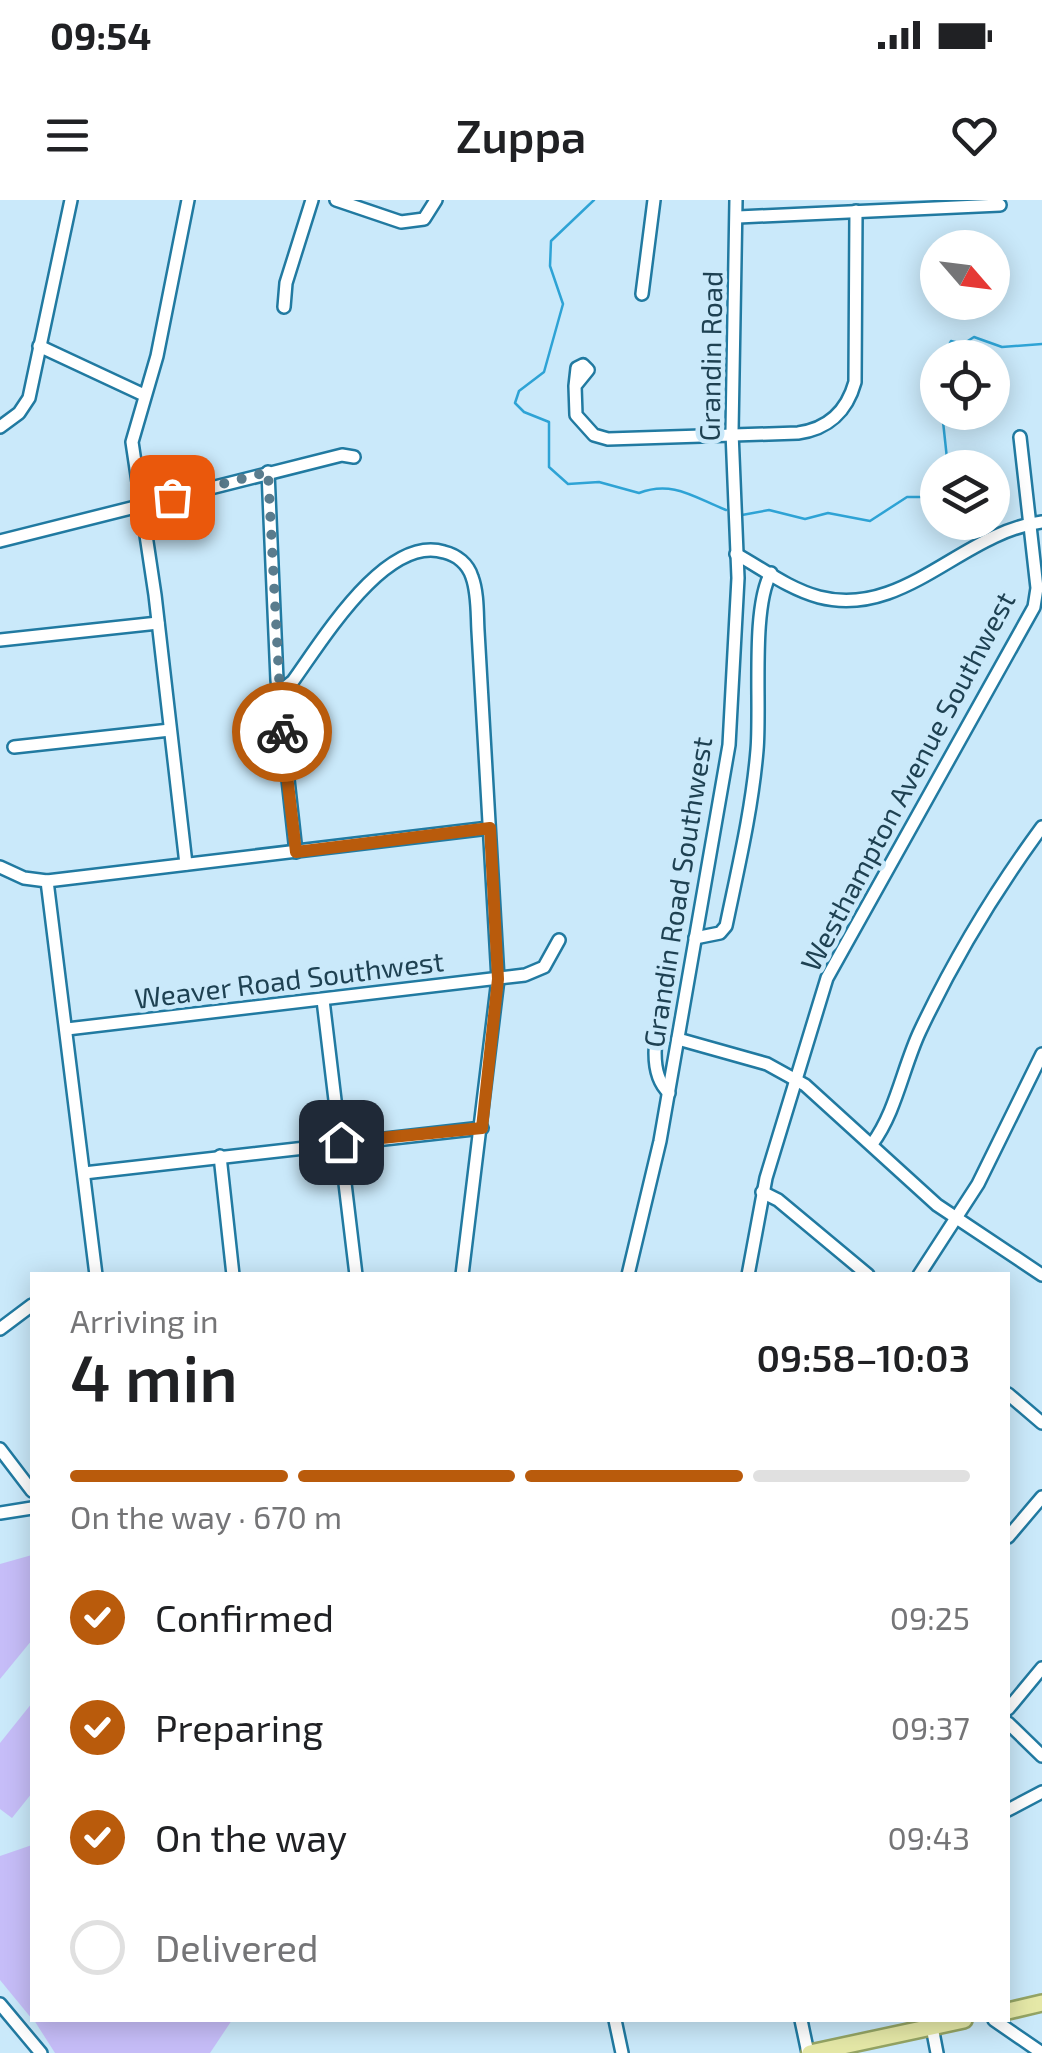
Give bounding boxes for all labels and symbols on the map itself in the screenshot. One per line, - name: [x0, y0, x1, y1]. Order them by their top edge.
- north arrow: [920, 230, 1010, 320]
- street label: Grandin Road: [692, 270, 728, 442]
- pin: [130, 455, 215, 540]
- street label: Westhampton Avenue Southwest: [792, 586, 1022, 976]
- courier: [232, 682, 332, 782]
- street label: Grandin Road Southwest: [636, 734, 718, 1050]
- street label: Weaver Road Southwest: [132, 943, 446, 1015]
- pin: [299, 1100, 384, 1185]

